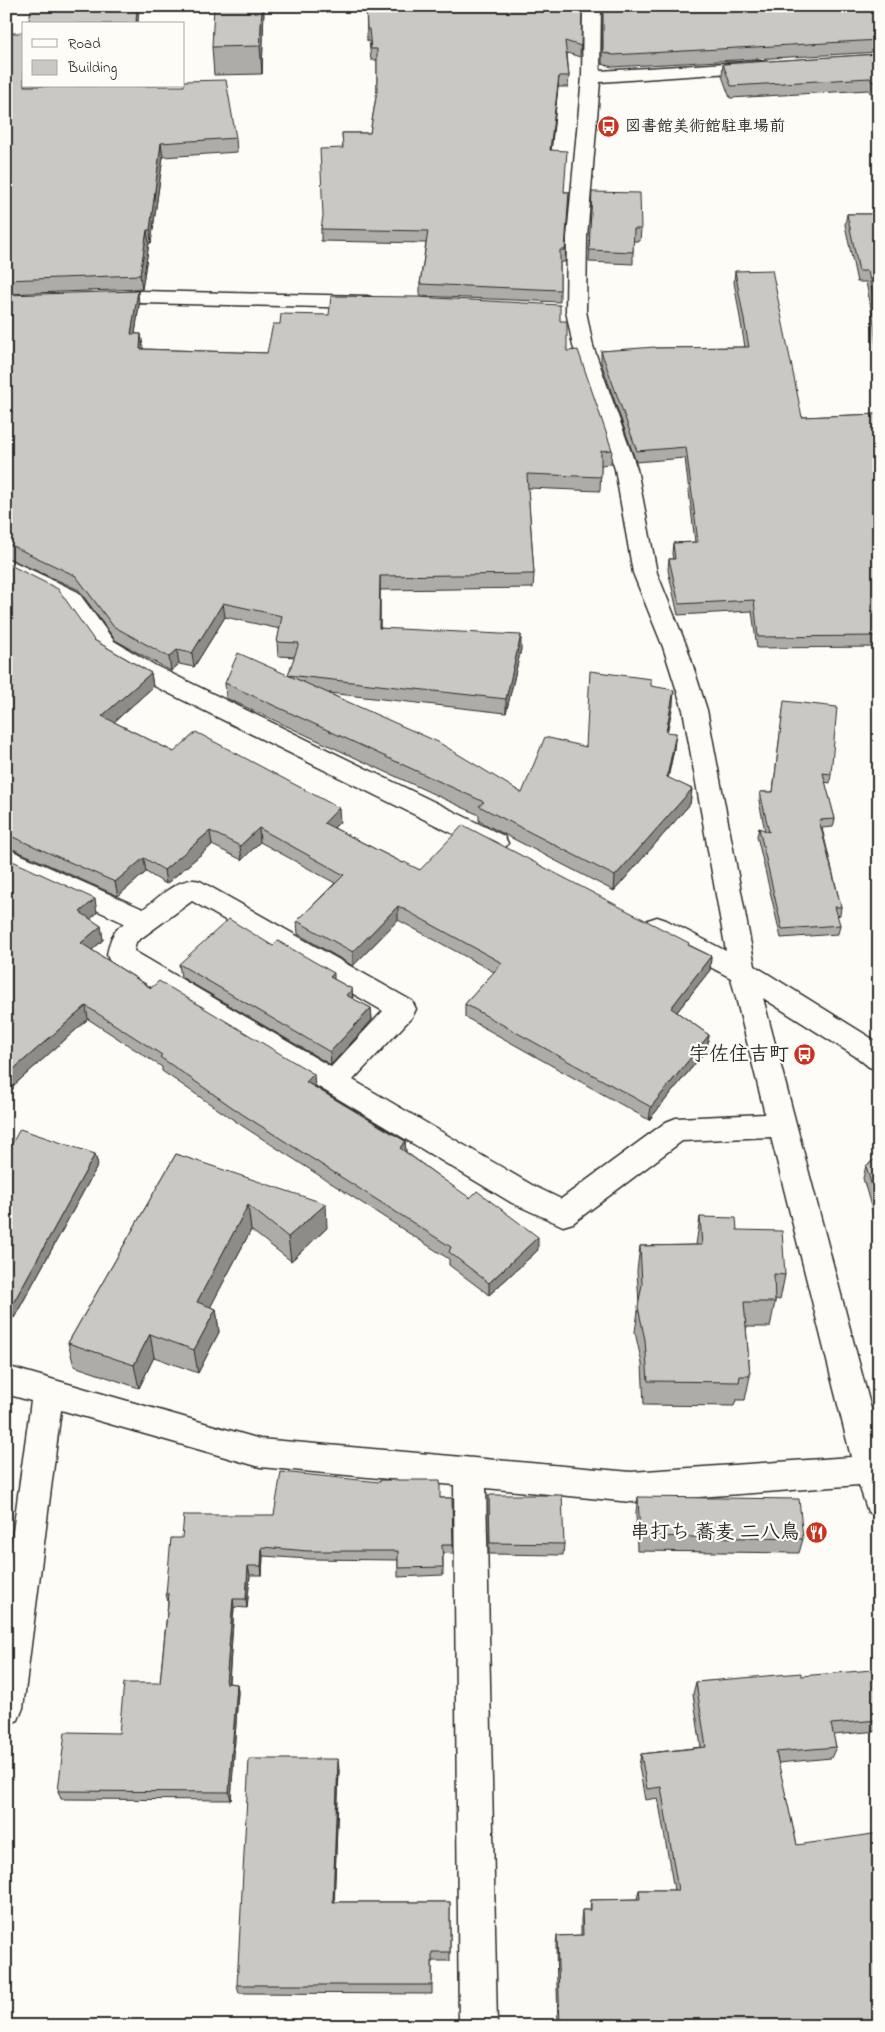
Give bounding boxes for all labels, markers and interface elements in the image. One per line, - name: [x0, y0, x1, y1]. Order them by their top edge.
- legend: [22, 22, 185, 88]
- text: Road: [68, 33, 101, 55]
- text: Building: [67, 57, 117, 80]
- bus stop icon: 図書館美術館駐車場前: [597, 115, 621, 139]
- place label: 図書館美術館駐車場前: [625, 115, 785, 139]
- place label: 宇佐住吉町: [689, 1041, 789, 1070]
- bus stop icon: 宇佐住吉町: [793, 1043, 817, 1067]
- place label: 串打ち 蕎麦 二八鳥: [630, 1519, 800, 1548]
- restaurant icon: 串打ち 蕎麦 二八鳥: [804, 1521, 828, 1545]

